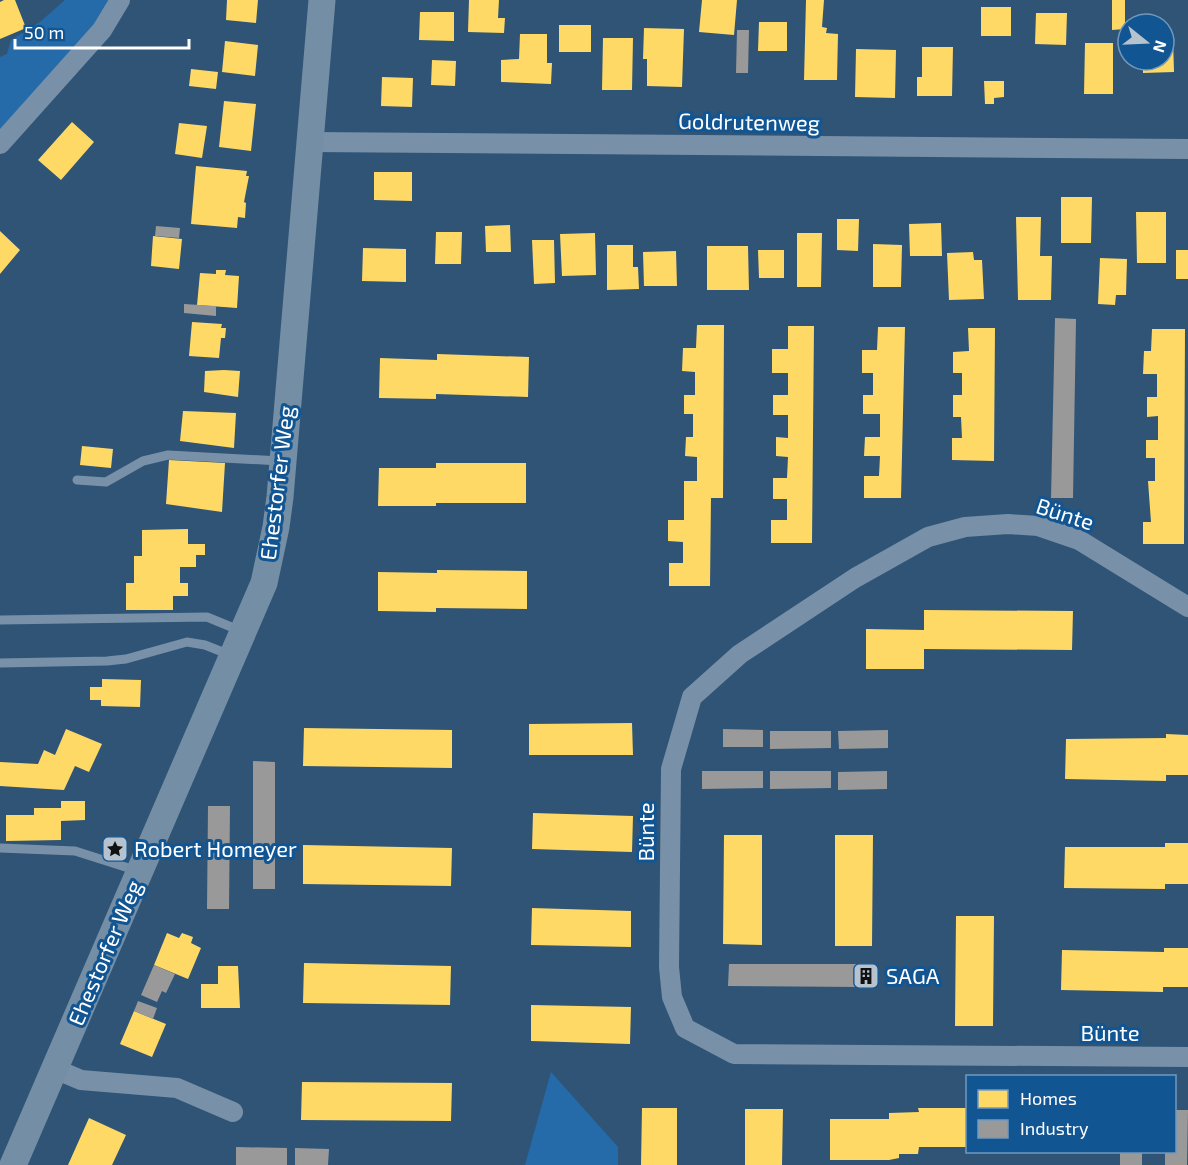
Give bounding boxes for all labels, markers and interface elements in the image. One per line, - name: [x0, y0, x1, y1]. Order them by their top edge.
- scale bar: [15, 12, 189, 50]
- north arrow: [1116, 12, 1176, 72]
- text: 50 m: [24, 21, 64, 43]
- text: N: [1150, 38, 1172, 55]
- street label: Goldrutenweg: [678, 107, 820, 135]
- street label: Ehestorfer Weg: [254, 404, 298, 562]
- street label: Bünte: [1033, 492, 1097, 535]
- street label: Bünte: [632, 802, 658, 862]
- place icon: Robert Homeyer: [100, 834, 130, 864]
- place label: Robert Homeyer: [134, 835, 297, 861]
- street label: Ehestorfer Weg: [62, 876, 146, 1029]
- building icon: SAGA: [851, 961, 881, 991]
- place label: SAGA: [886, 962, 940, 988]
- street label: Bünte: [1080, 1019, 1140, 1045]
- legend: [966, 1075, 1176, 1153]
- text: Homes: [1020, 1087, 1077, 1109]
- text: Industry: [1020, 1117, 1089, 1139]

